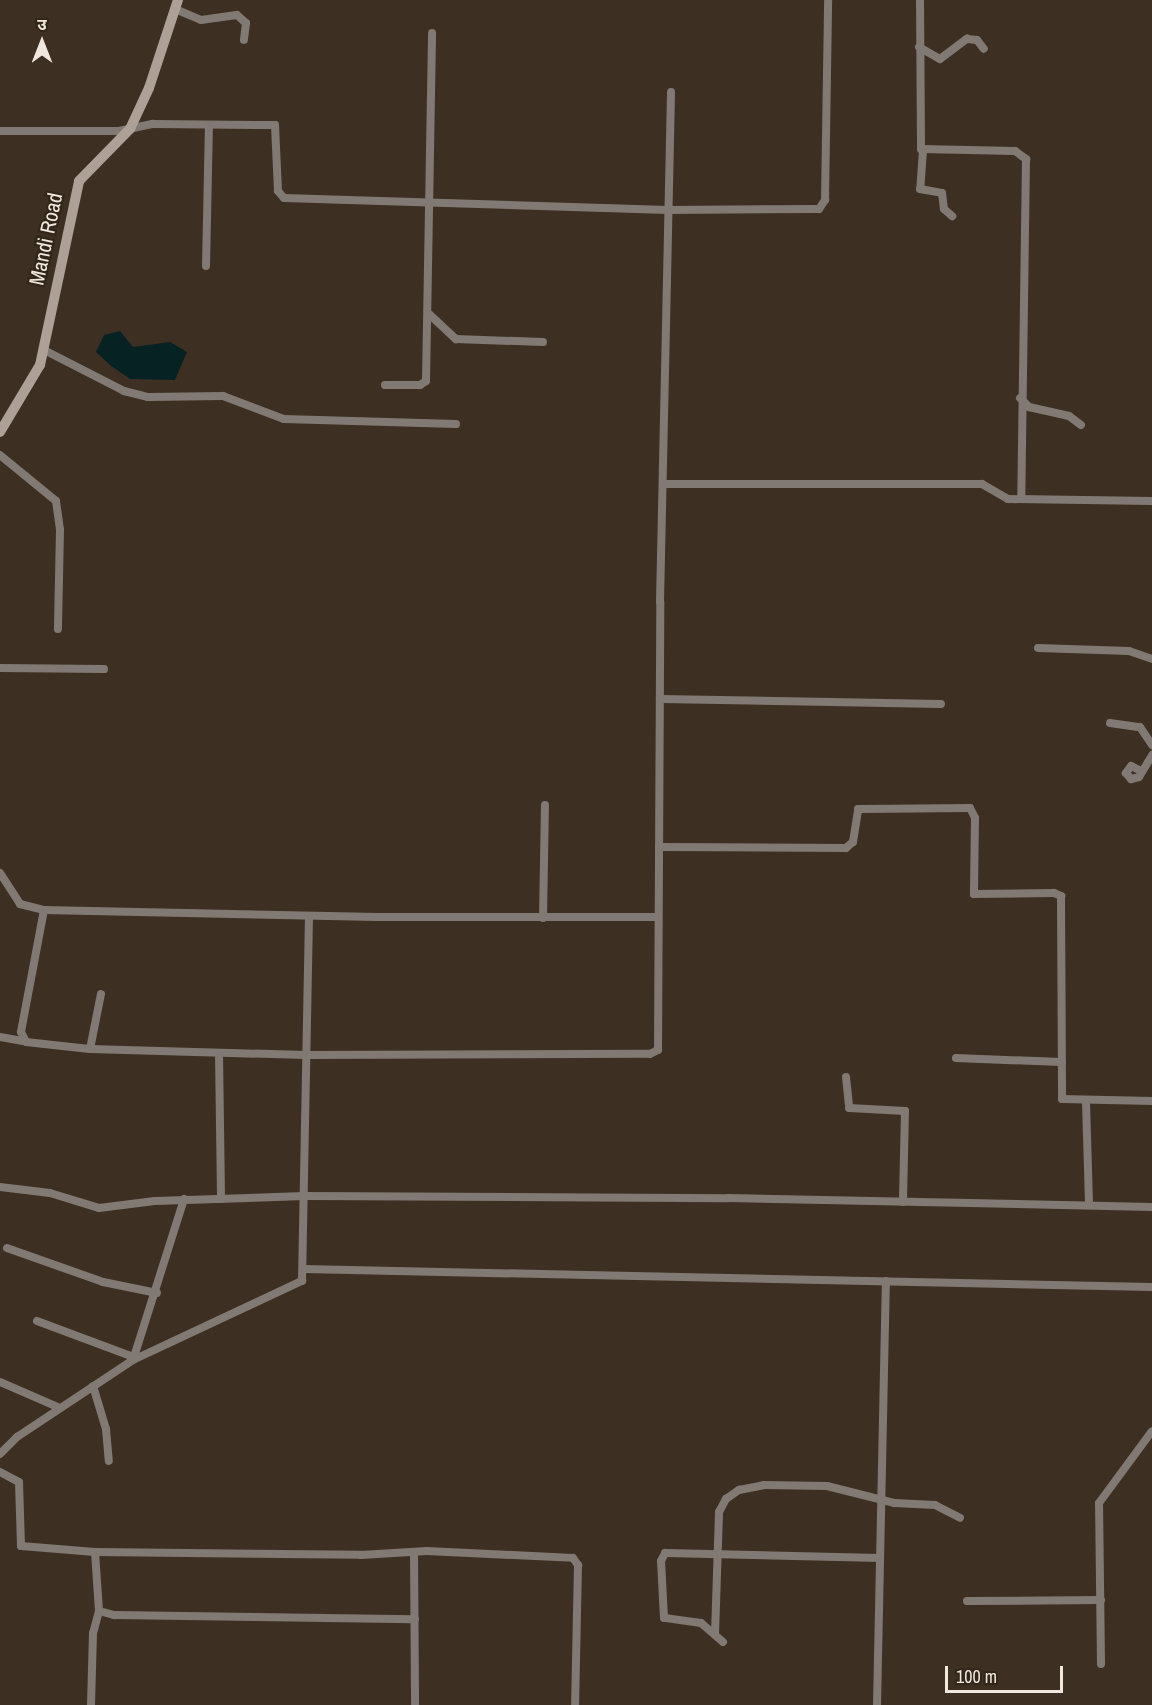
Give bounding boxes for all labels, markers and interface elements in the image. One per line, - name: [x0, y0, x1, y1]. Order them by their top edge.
- north arrow: [12, 12, 72, 72]
- text: उ: [37, 13, 47, 35]
- street label: Mandi Road: [24, 191, 68, 287]
- scale bar: [948, 1654, 1066, 1692]
- text: 100 m: [956, 1664, 997, 1689]

